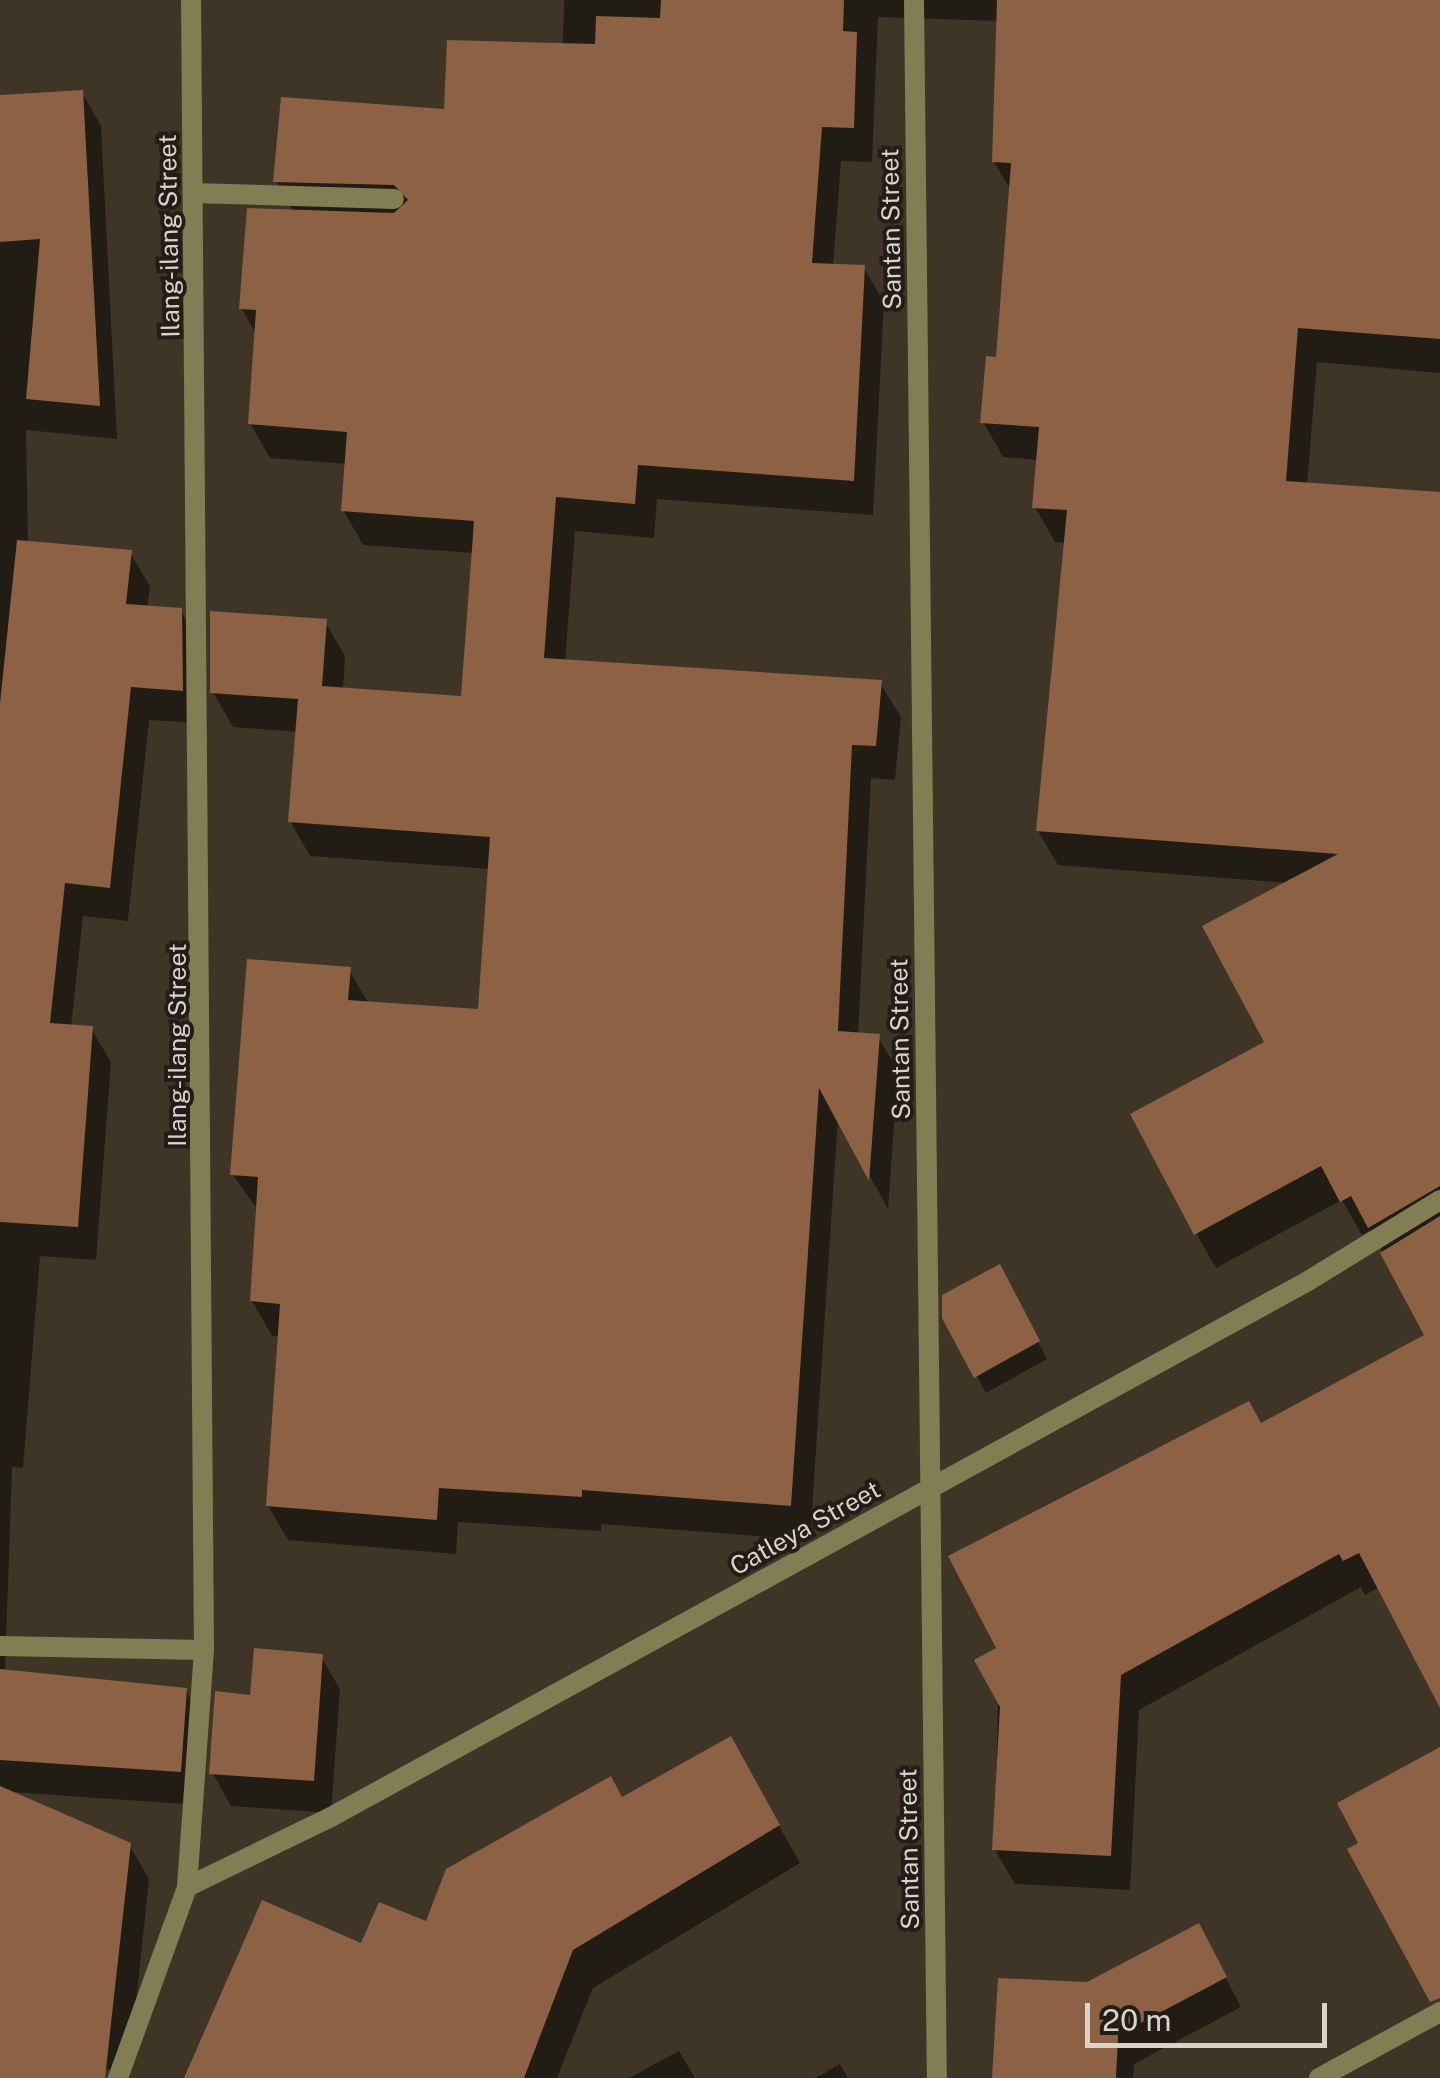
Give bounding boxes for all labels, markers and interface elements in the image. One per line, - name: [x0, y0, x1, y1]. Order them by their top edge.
- street label: Ilang-ilang Street: [152, 134, 186, 338]
- street label: Santan Street: [875, 148, 907, 310]
- street label: Ilang-ilang Street: [162, 943, 192, 1147]
- street label: Santan Street: [884, 958, 916, 1120]
- street label: Catleya Street: [725, 1474, 885, 1582]
- street label: Santan Street: [893, 1768, 925, 1930]
- scale bar: [1090, 1983, 1332, 2045]
- text: 20 m: [1102, 2002, 1171, 2038]

